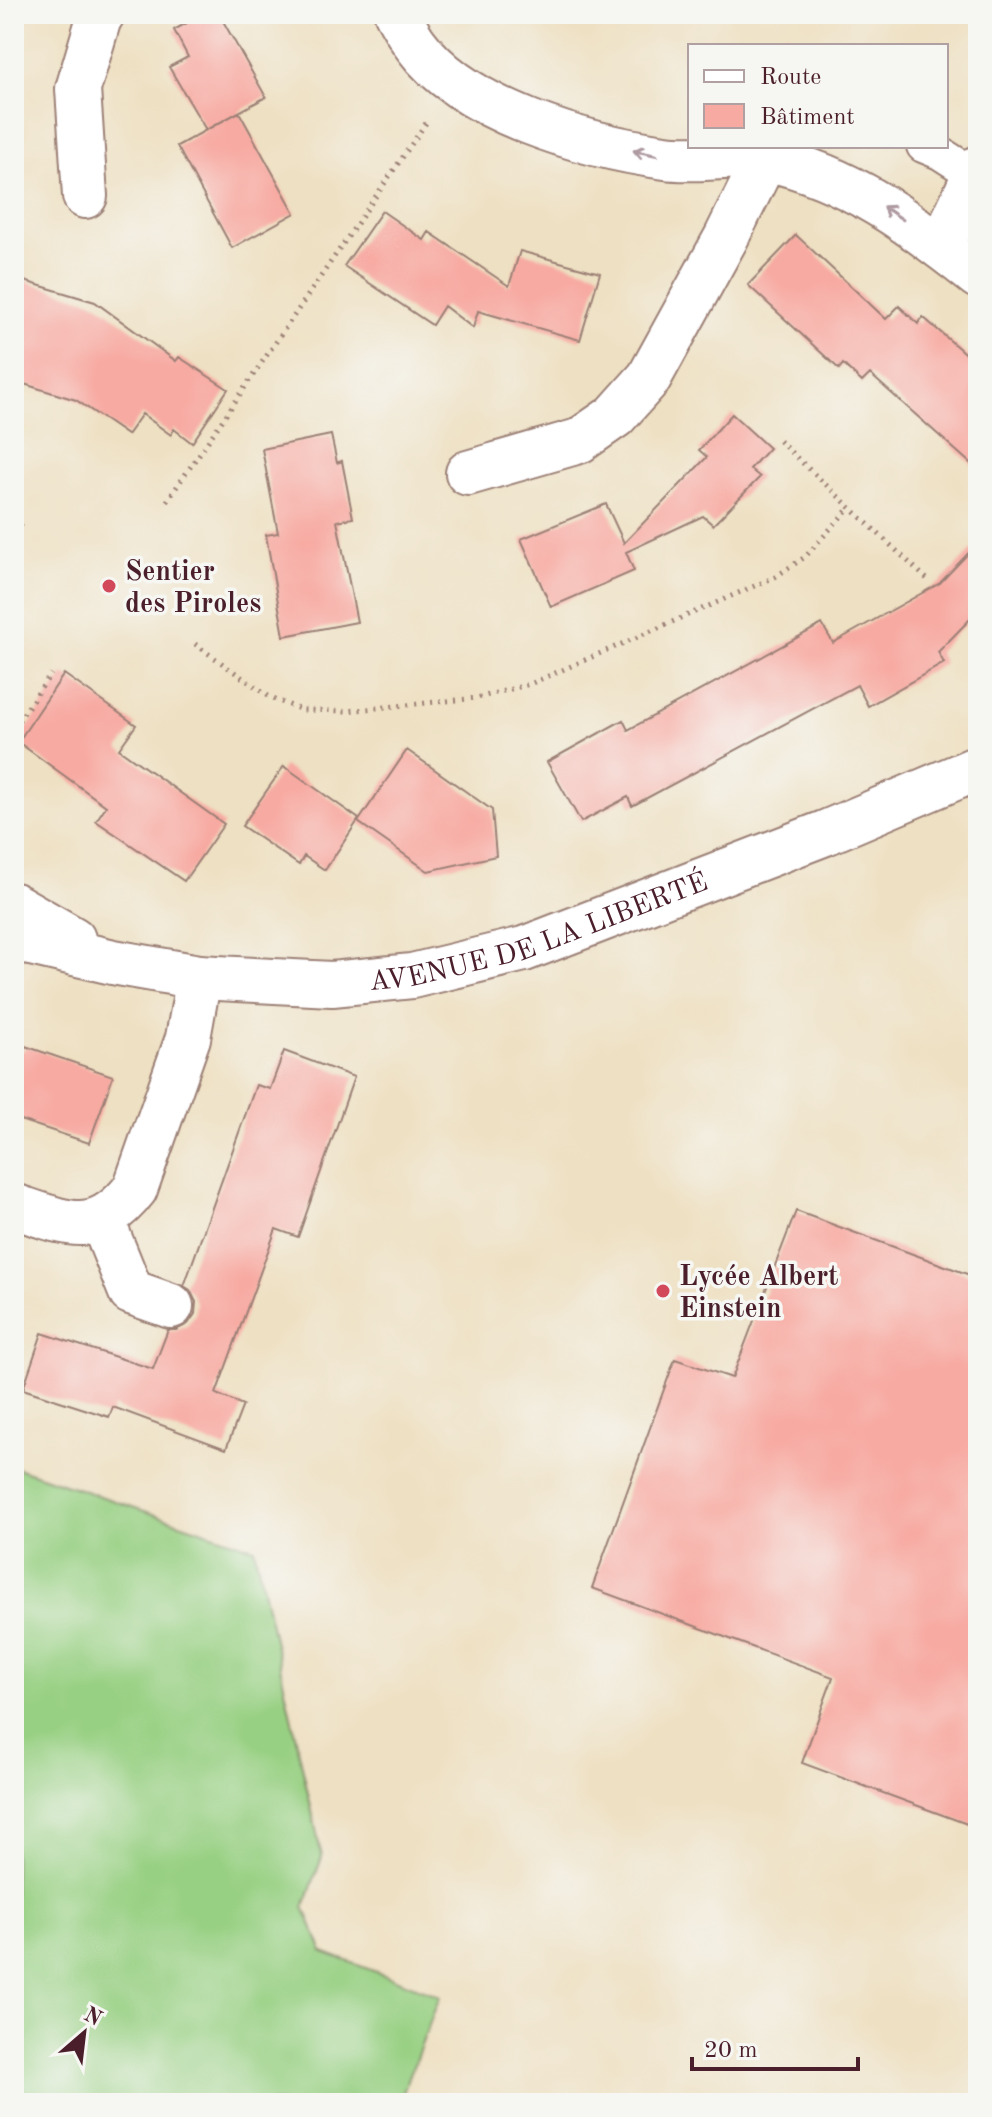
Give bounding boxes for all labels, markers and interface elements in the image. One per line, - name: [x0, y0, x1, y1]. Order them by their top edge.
- legend: [688, 44, 948, 148]
- text: Route: [760, 66, 821, 90]
- text: Bâtiment: [760, 106, 855, 130]
- one-way arrow: [633, 145, 659, 160]
- one-way arrow: [882, 205, 904, 221]
- place label: Sentier des Piroles: [125, 559, 261, 619]
- marker: Sentier des Piroles: [100, 577, 118, 595]
- street label: AVENUE DE LA LIBERTÉ: [368, 864, 712, 997]
- place label: Lycée Albert Einstein: [679, 1264, 839, 1324]
- marker: Lycée Albert Einstein: [654, 1282, 672, 1300]
- north arrow: [44, 1993, 124, 2073]
- text: N: [80, 2003, 105, 2031]
- scale bar: [692, 2021, 858, 2071]
- text: 20 m: [704, 2039, 758, 2063]

